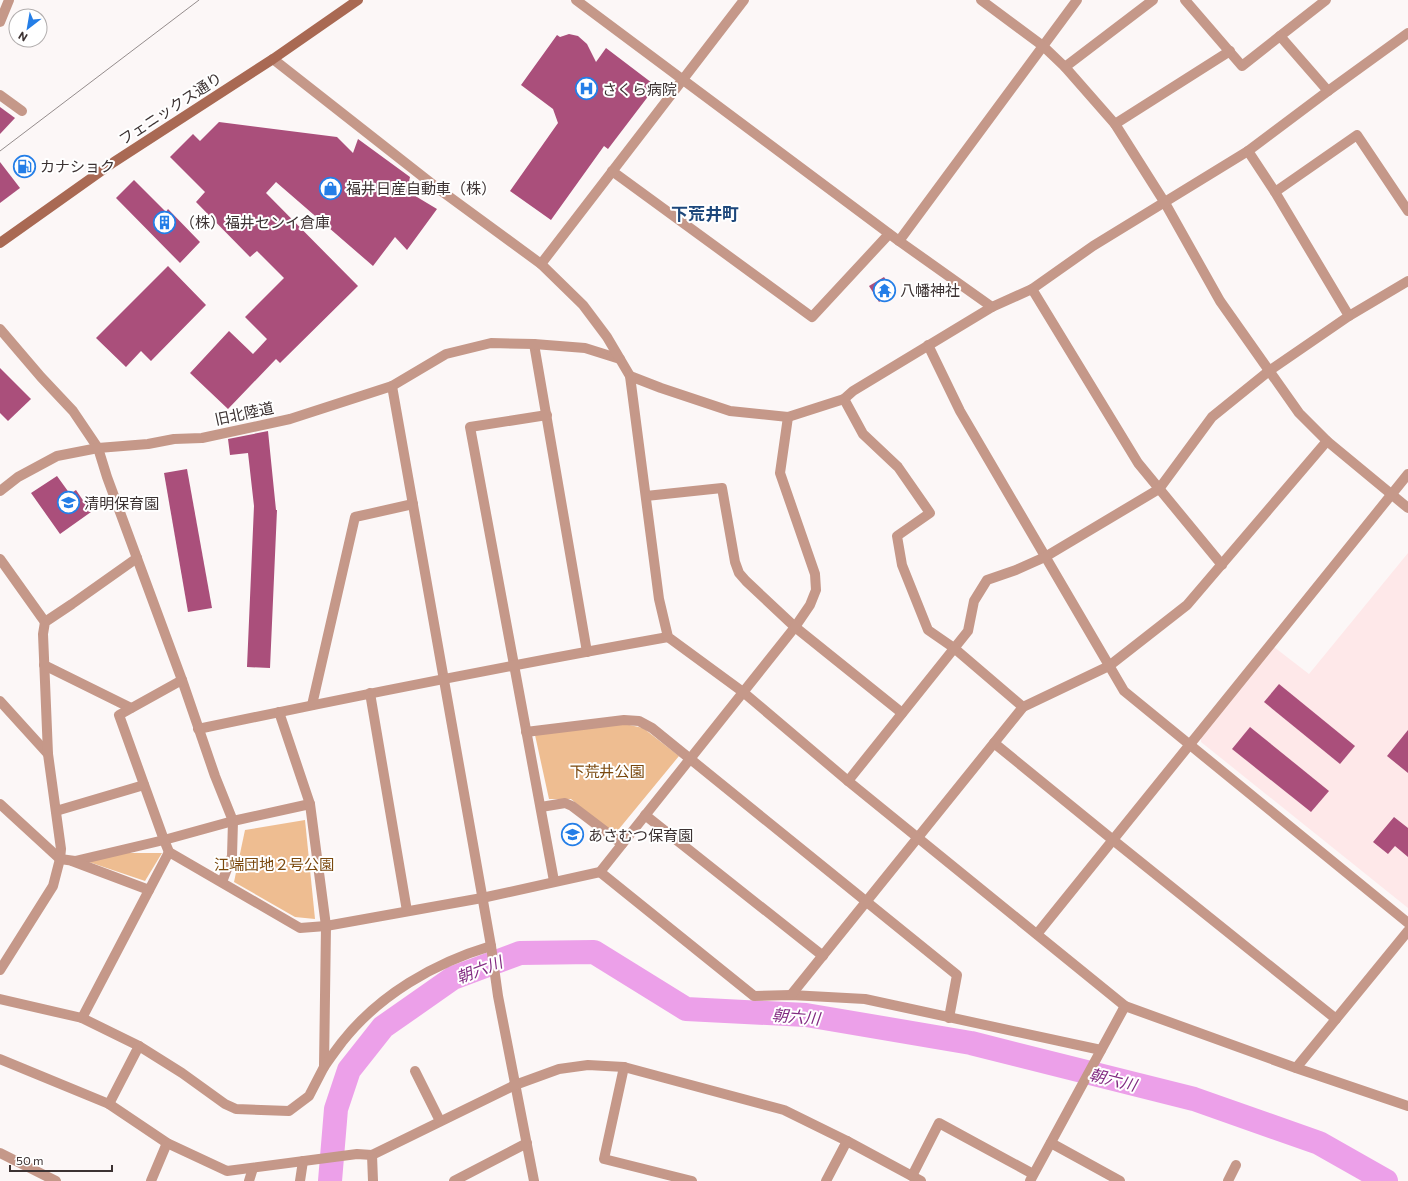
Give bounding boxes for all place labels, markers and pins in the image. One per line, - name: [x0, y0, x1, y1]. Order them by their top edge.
- hospital icon: さくら病院: [574, 76, 600, 102]
- place label: さくら病院: [602, 80, 677, 98]
- fuel station icon: カナショク: [12, 153, 38, 179]
- place label: カナショク: [40, 157, 115, 175]
- shop icon: 福井日産自動車（株）: [317, 175, 343, 201]
- place label: 福井日産自動車（株）: [346, 179, 496, 197]
- building icon: （株）福井センイ倉庫: [151, 209, 177, 235]
- place label: （株）福井センイ倉庫: [180, 213, 330, 231]
- temple icon: 八幡神社: [871, 277, 897, 303]
- place label: 八幡神社: [900, 281, 960, 299]
- school or university icon: 清明保育園: [55, 490, 81, 516]
- place label: 清明保育園: [84, 494, 159, 512]
- school or university icon: あさむつ保育園: [560, 822, 586, 848]
- place label: あさむつ保育園: [588, 826, 693, 844]

